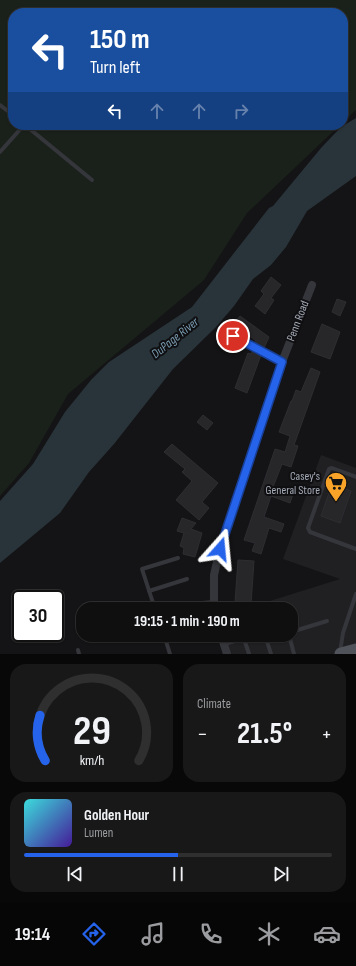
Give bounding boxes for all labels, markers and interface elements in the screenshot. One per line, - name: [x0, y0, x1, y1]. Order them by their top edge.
- text: 150 m: [90, 23, 150, 56]
- icon: left: [24, 24, 76, 76]
- text: Turn left: [90, 57, 141, 78]
- icon: left: [104, 100, 126, 122]
- icon: ahead: [146, 100, 168, 122]
- icon: ahead: [188, 100, 210, 122]
- icon: right: [230, 100, 252, 122]
- street label: Penn Road: [283, 299, 313, 343]
- water label: DuPage River: [148, 313, 203, 362]
- pin: [216, 319, 250, 353]
- icon: arrive: [222, 325, 244, 347]
- place label: Casey's General Store: [265, 469, 320, 498]
- supermarket icon: Casey's General Store: [323, 470, 349, 503]
- position arrow: [199, 528, 241, 570]
- speed limit sign: 30: [12, 590, 64, 642]
- text: 19:15 · 1 min · 190 m: [134, 612, 240, 631]
- text: Climate: [197, 696, 231, 712]
- text: 29: [73, 707, 110, 756]
- text: 21.5°: [237, 716, 292, 752]
- text: −: [197, 721, 208, 748]
- text: +: [321, 721, 332, 748]
- text: km/h: [79, 752, 104, 769]
- text: Golden Hour: [84, 806, 149, 825]
- text: Lumen: [84, 825, 113, 841]
- icon: previous: [64, 863, 86, 885]
- icon: pause: [167, 863, 189, 885]
- icon: next: [270, 863, 292, 885]
- icon: directions: [80, 920, 108, 948]
- icon: music: [139, 920, 167, 948]
- icon: phone: [197, 920, 225, 948]
- icon: climate: [255, 920, 283, 948]
- icon: car: [313, 920, 341, 948]
- text: 19:14: [15, 924, 50, 945]

